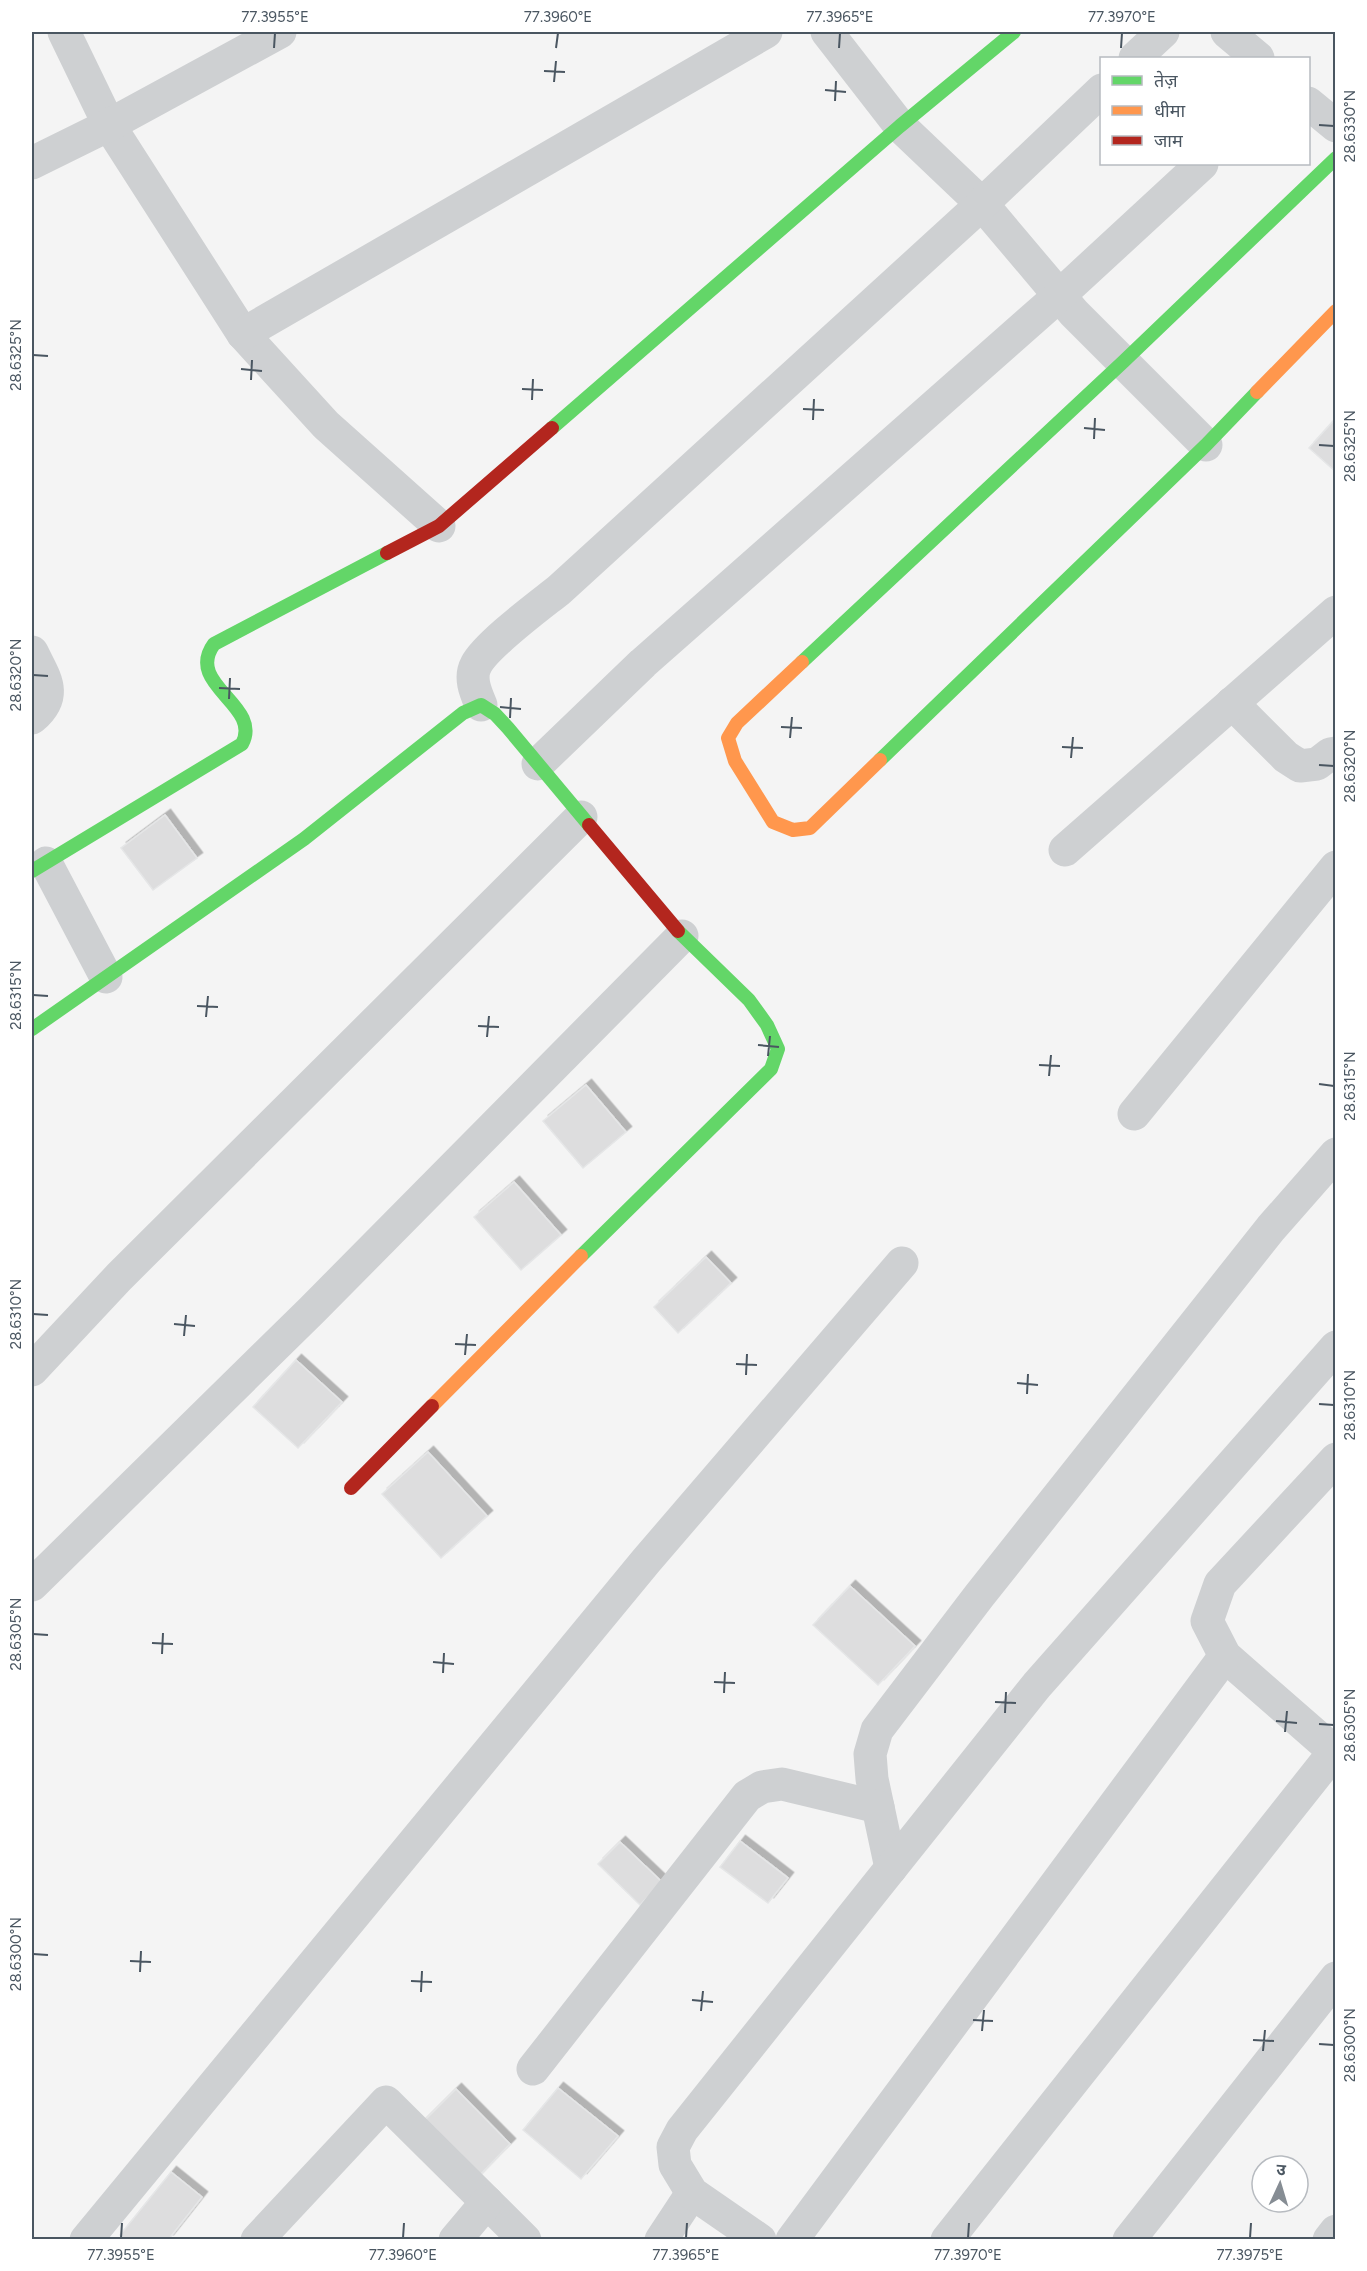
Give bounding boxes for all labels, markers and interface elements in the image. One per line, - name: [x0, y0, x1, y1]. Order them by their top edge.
- text: 77.3955°E: [241, 8, 309, 26]
- text: 77.3960°E: [524, 8, 592, 26]
- text: 77.3965°E: [806, 8, 874, 26]
- text: 77.3970°E: [1088, 8, 1156, 26]
- legend: [1100, 57, 1310, 165]
- text: तेज़: [1154, 70, 1178, 92]
- text: 28.6330°N: [1341, 90, 1359, 162]
- text: धीमा: [1154, 100, 1185, 122]
- text: जाम: [1154, 130, 1184, 152]
- text: 28.6325°N: [7, 319, 25, 391]
- text: 28.6325°N: [1341, 410, 1359, 482]
- text: 28.6320°N: [7, 639, 25, 711]
- text: 28.6320°N: [1341, 730, 1359, 802]
- text: 28.6315°N: [7, 960, 25, 1030]
- text: 28.6315°N: [1341, 1051, 1359, 1121]
- text: 28.6310°N: [7, 1279, 25, 1349]
- text: 28.6310°N: [1341, 1370, 1359, 1440]
- text: 28.6305°N: [7, 1598, 25, 1670]
- text: 28.6305°N: [1341, 1689, 1359, 1761]
- text: 28.6300°N: [7, 1917, 25, 1991]
- text: 28.6300°N: [1341, 2008, 1359, 2082]
- north arrow: [1250, 2154, 1310, 2214]
- text: उ: [1276, 2160, 1287, 2179]
- text: 77.3955°E: [87, 2246, 155, 2264]
- text: 77.3960°E: [369, 2246, 437, 2264]
- text: 77.3965°E: [652, 2246, 720, 2264]
- text: 77.3970°E: [934, 2246, 1002, 2264]
- text: 77.3975°E: [1217, 2246, 1283, 2264]

